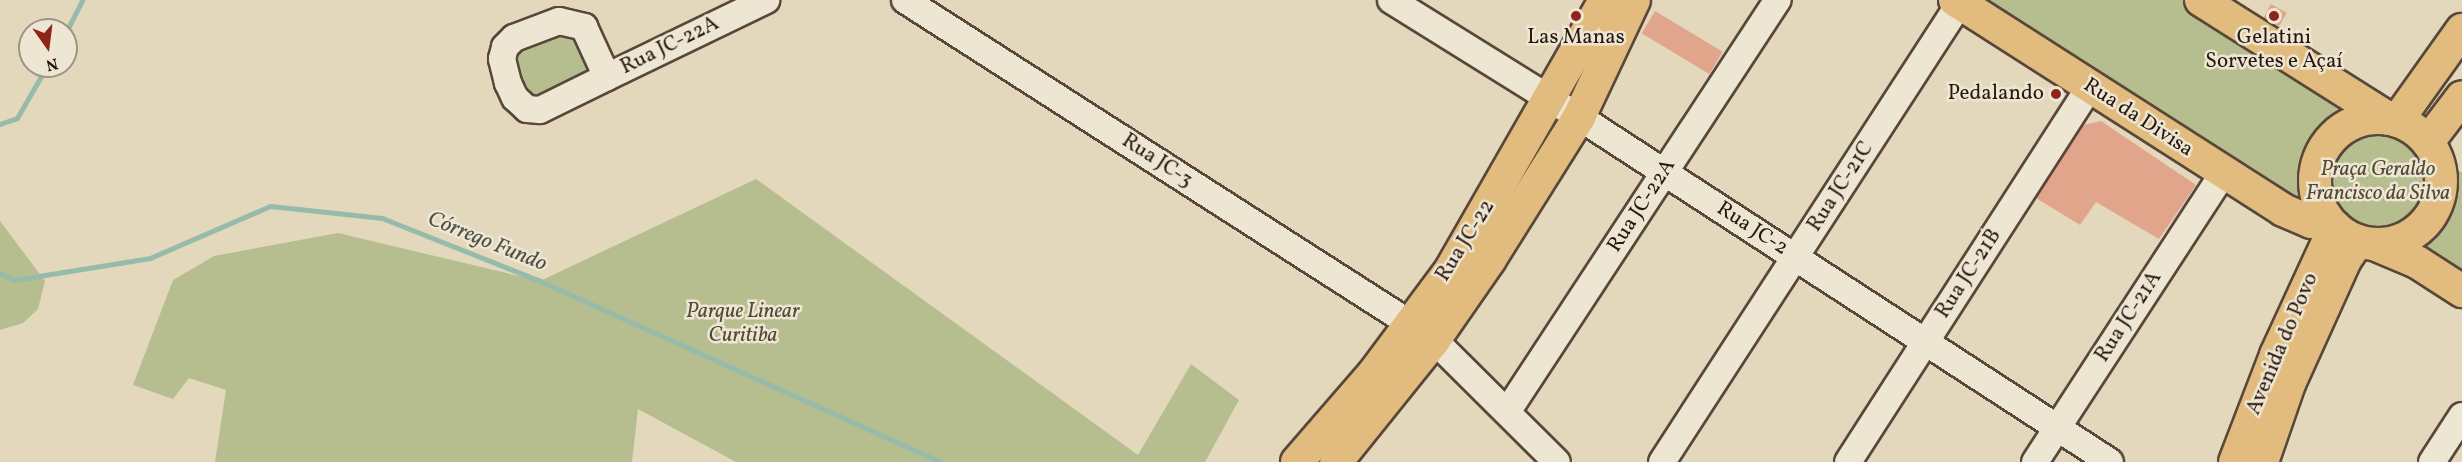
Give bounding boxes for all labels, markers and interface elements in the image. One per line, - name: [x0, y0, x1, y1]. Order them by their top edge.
- marker: Las Manas: [1569, 9, 1583, 23]
- marker: Gelatini Sorvetes e Açaí: [2267, 9, 2281, 23]
- street label: Rua JC-22A: [617, 11, 723, 81]
- north arrow: [18, 18, 78, 78]
- place label: Las Manas: [1527, 25, 1625, 51]
- place label: Gelatini Sorvetes e Açaí: [2205, 25, 2343, 75]
- text: N: [44, 51, 60, 76]
- street label: Rua da Divisa: [2078, 73, 2198, 163]
- place label: Pedalando: [1948, 81, 2044, 107]
- marker: Pedalando: [2049, 87, 2063, 101]
- street label: Rua JC-3: [1117, 129, 1197, 193]
- street label: Rua JC-21C: [1803, 137, 1879, 237]
- street label: Rua JC-22A: [1602, 155, 1682, 257]
- park label: Praça Geraldo Francisco da Silva: [2306, 157, 2450, 207]
- street label: Rua JC-22: [1431, 195, 1501, 287]
- street label: Rua JC-2: [1711, 197, 1793, 261]
- water label: Córrego Fundo: [424, 206, 550, 278]
- street label: Rua JC-21B: [1931, 225, 2007, 323]
- street label: Rua JC-21A: [2090, 267, 2168, 367]
- street label: Avenida do Povo: [2242, 269, 2324, 419]
- park label: Parque Linear Curitiba: [686, 299, 800, 349]

